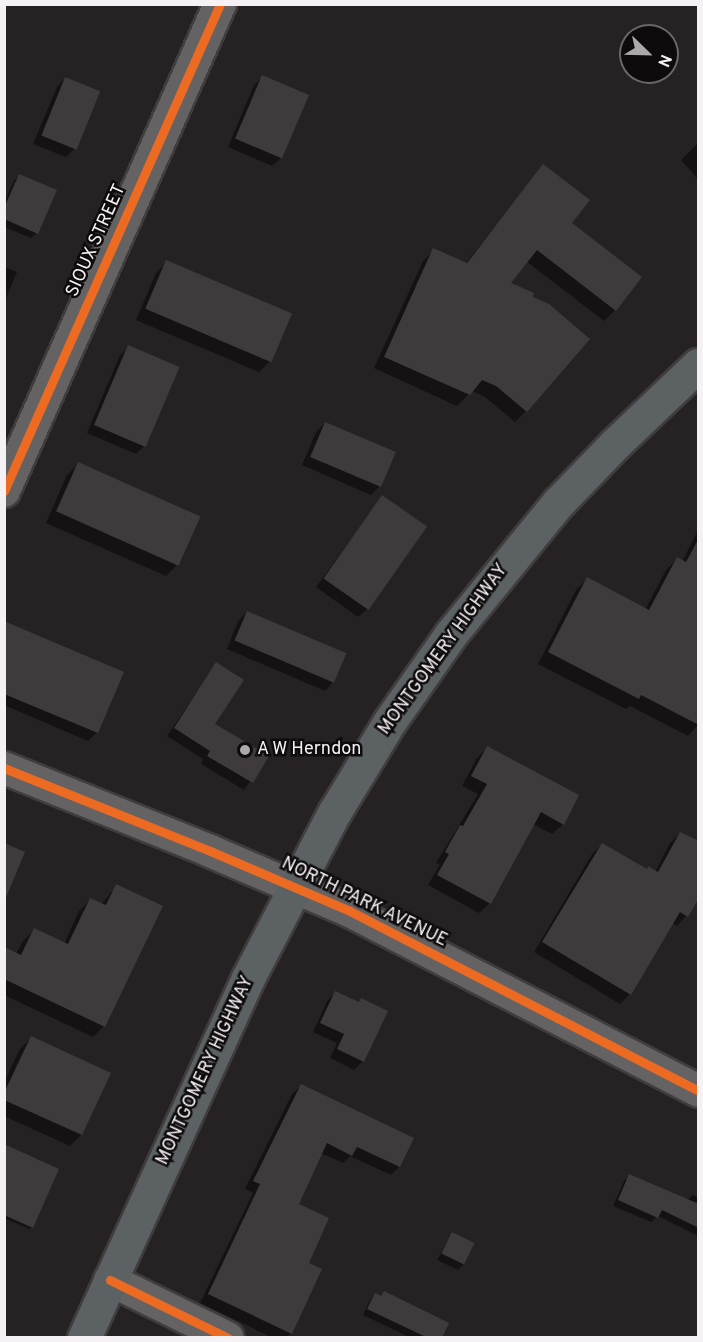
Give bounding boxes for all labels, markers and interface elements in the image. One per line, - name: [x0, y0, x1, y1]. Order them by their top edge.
- north arrow: [619, 24, 679, 84]
- text: N: [652, 51, 675, 69]
- street label: SIOUX STREET: [63, 181, 131, 301]
- street label: MONTGOMERY HIGHWAY: [374, 560, 514, 740]
- place label: A W Herndon: [257, 739, 363, 761]
- marker: A W Herndon: [238, 743, 252, 757]
- street label: NORTH PARK AVENUE: [277, 853, 451, 953]
- street label: MONTGOMERY HIGHWAY: [153, 973, 259, 1169]

